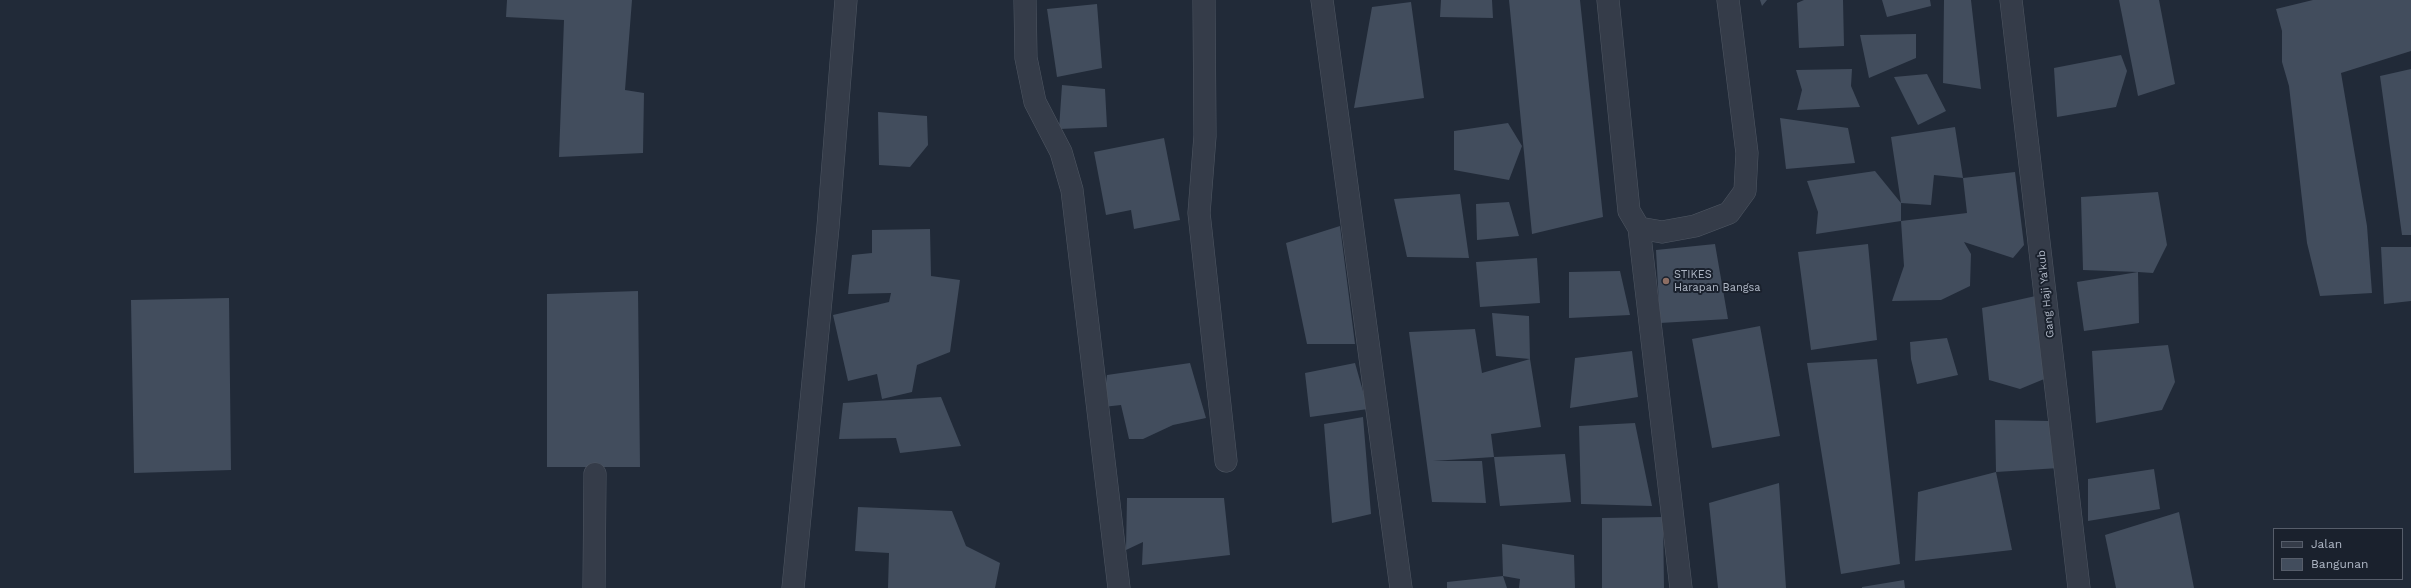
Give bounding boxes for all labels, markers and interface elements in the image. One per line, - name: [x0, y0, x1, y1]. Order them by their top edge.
- street label: Gang Haji Ya'kub: [2035, 250, 2057, 338]
- place label: STIKES Harapan Bangsa: [1674, 268, 1761, 294]
- marker: STIKES Harapan Bangsa: [1661, 276, 1671, 286]
- legend: [2273, 528, 2403, 580]
- text: Jalan: [2311, 537, 2342, 551]
- text: Bangunan: [2311, 557, 2369, 571]

